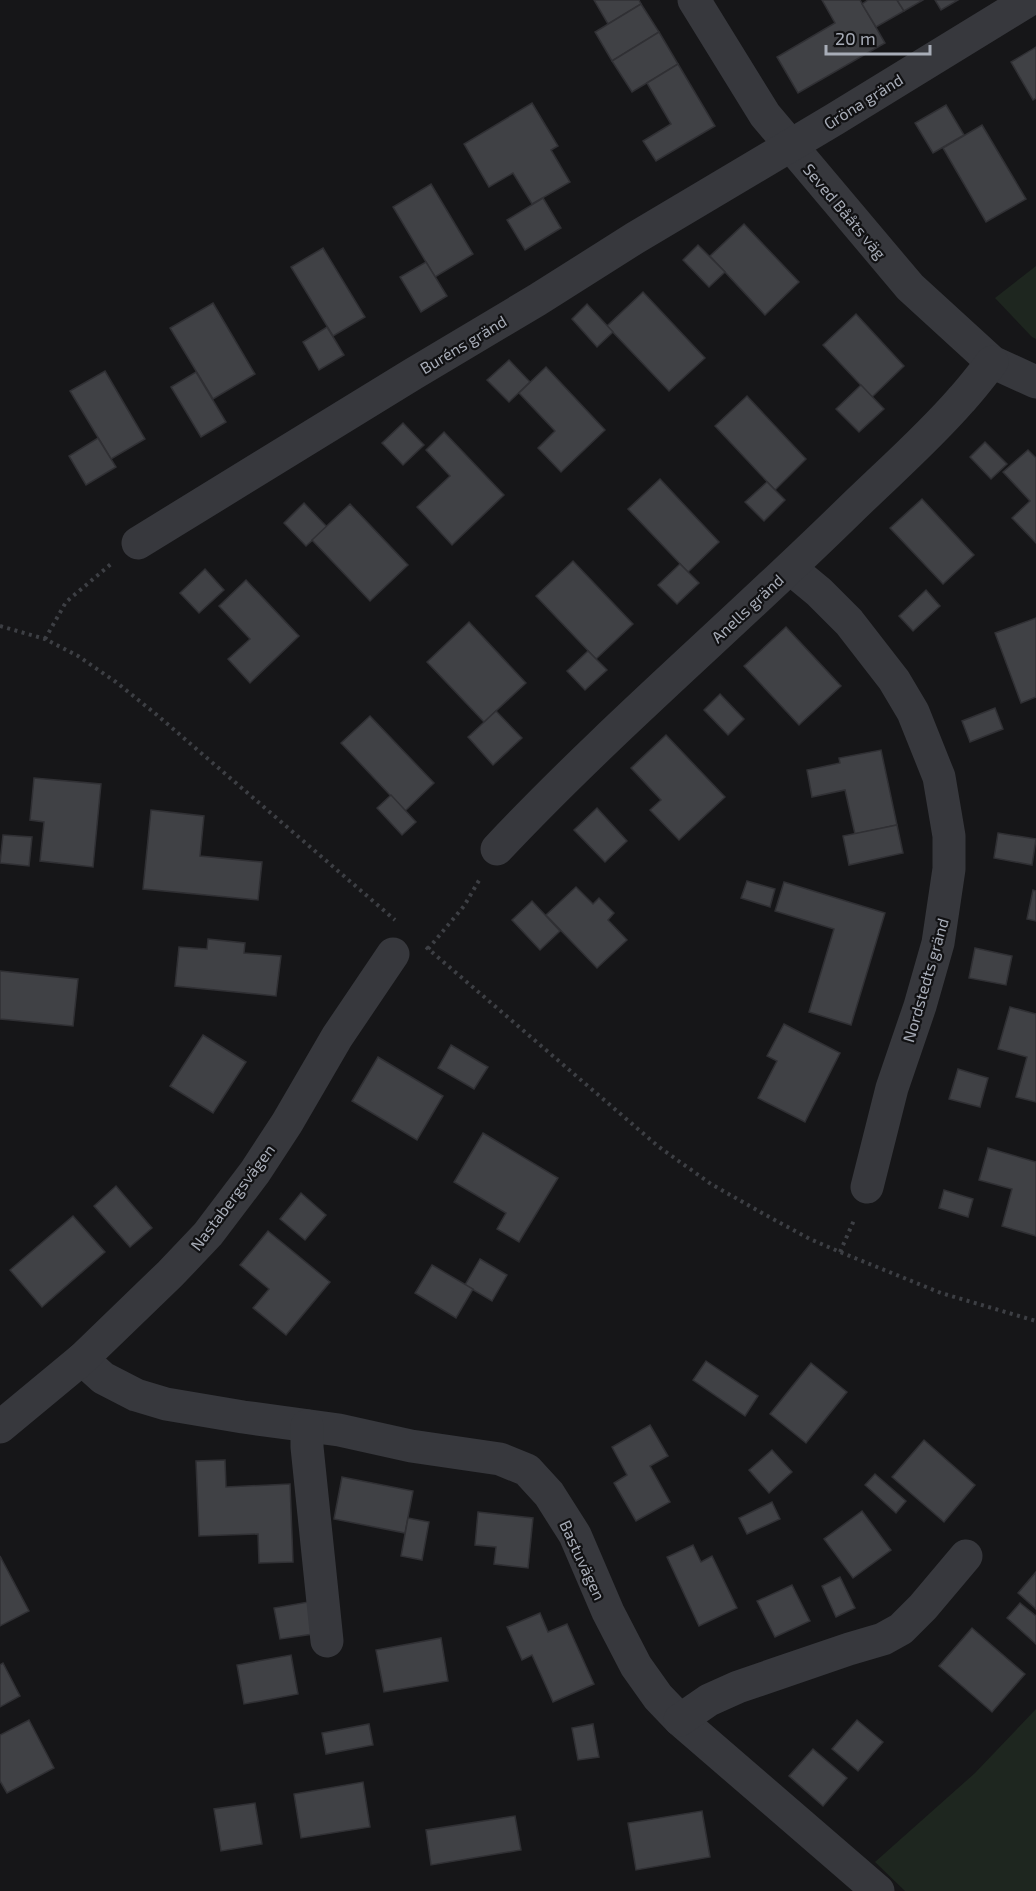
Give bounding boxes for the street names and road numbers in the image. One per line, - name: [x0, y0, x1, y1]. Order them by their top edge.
- street label: Gröna gränd: [820, 69, 906, 133]
- street label: Seved Bååts väg: [800, 160, 890, 262]
- street label: Buréns gränd: [416, 311, 510, 377]
- street label: Anells gränd: [707, 570, 787, 646]
- street label: Nordstedts gränd: [898, 916, 952, 1044]
- street label: Nastabergsvägen: [186, 1140, 278, 1254]
- street label: Bastuvägen: [556, 1517, 610, 1603]

